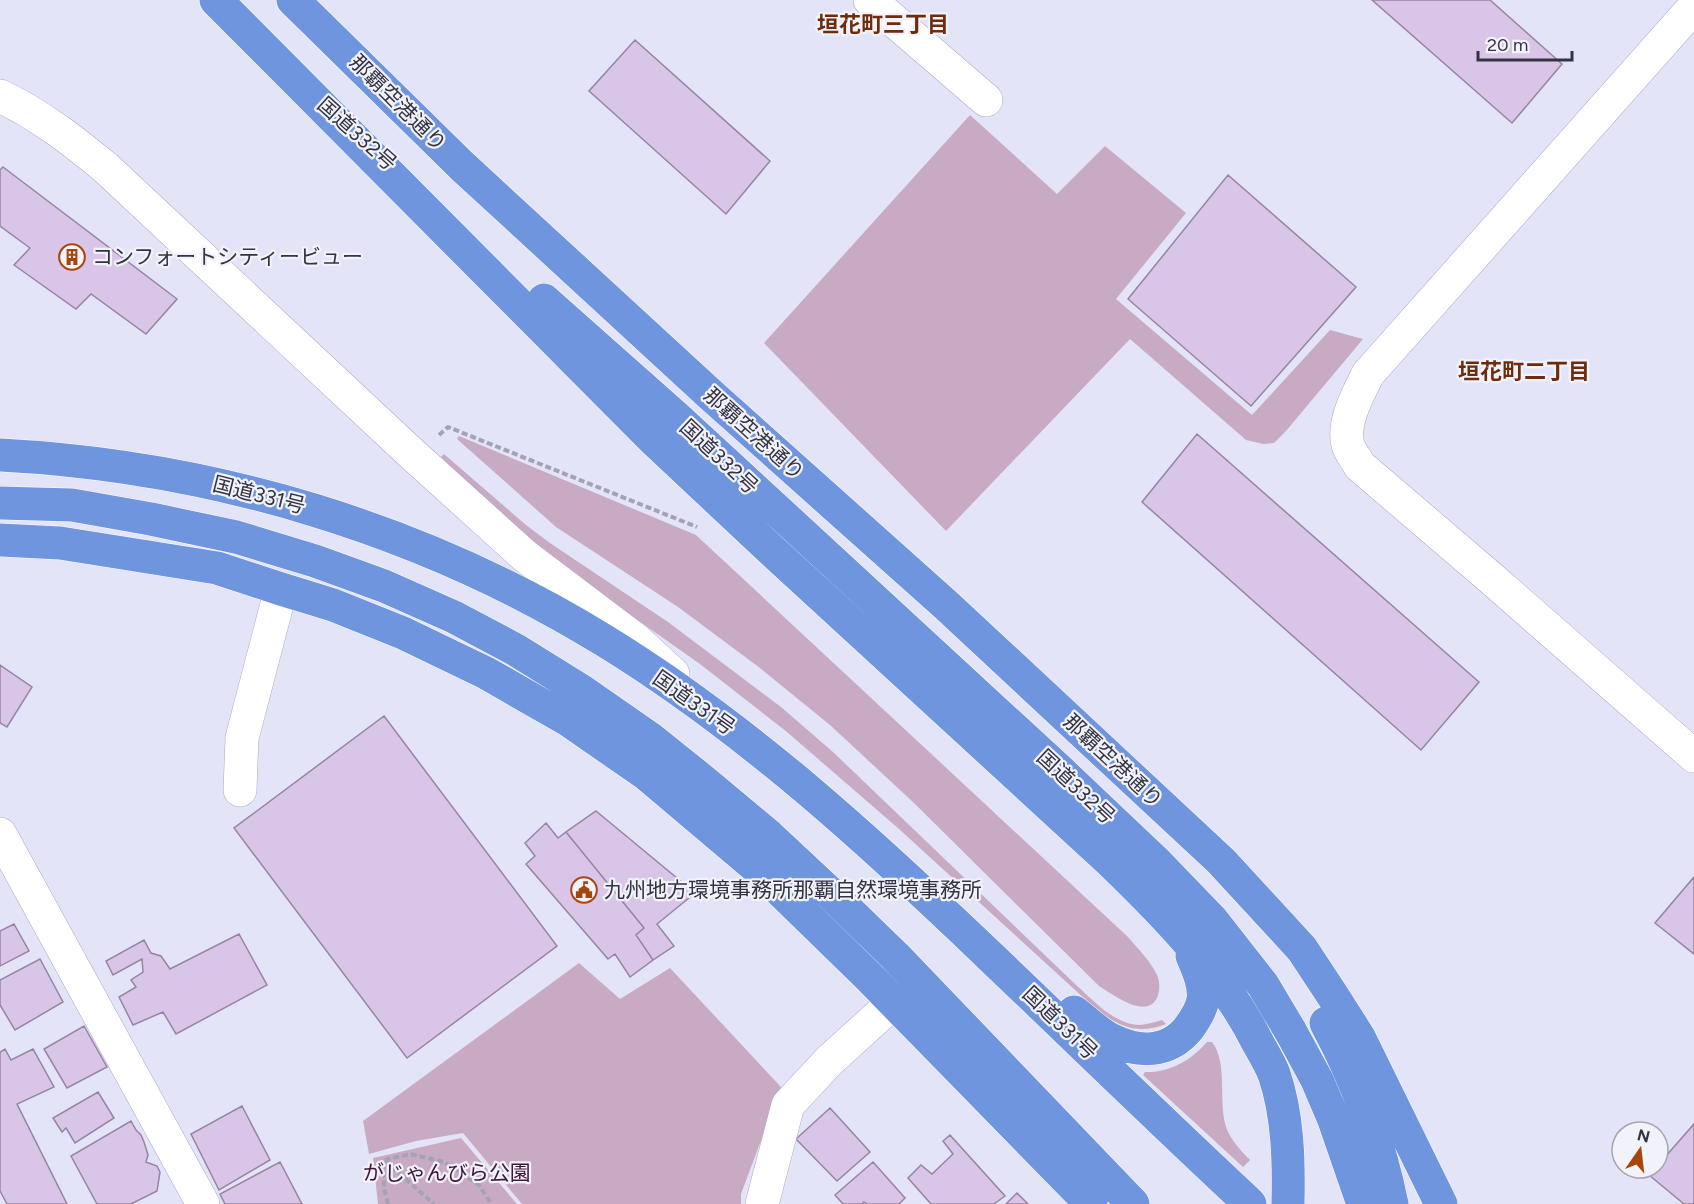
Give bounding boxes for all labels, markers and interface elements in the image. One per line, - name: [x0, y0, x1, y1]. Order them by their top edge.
- district label: 垣花町三丁目: [817, 11, 949, 38]
- scale bar: [1478, 24, 1572, 62]
- text: 20 m: [1487, 34, 1528, 56]
- street label: 那覇空港通り: [345, 49, 452, 156]
- street label: 国道332号: [313, 92, 402, 176]
- building icon: コンフォートシティービュー: [57, 242, 87, 272]
- place label: コンフォートシティービュー: [92, 244, 363, 269]
- district label: 垣花町二丁目: [1458, 358, 1590, 385]
- street label: 那覇空港通り: [699, 382, 810, 485]
- street label: 国道332号: [675, 414, 764, 499]
- street label: 国道331号: [210, 471, 308, 518]
- street label: 国道331号: [648, 665, 740, 740]
- street label: 那覇空港通り: [1059, 709, 1168, 813]
- street label: 国道332号: [1032, 744, 1121, 829]
- public building icon: 九州地方環境事務所那覇自然環境事務所: [569, 875, 599, 905]
- place label: 九州地方環境事務所那覇自然環境事務所: [604, 877, 982, 902]
- street label: 国道331号: [1018, 981, 1103, 1064]
- north arrow: [1610, 1120, 1670, 1180]
- text: N: [1635, 1125, 1652, 1147]
- park label: がじゃんびら公園: [363, 1160, 531, 1185]

